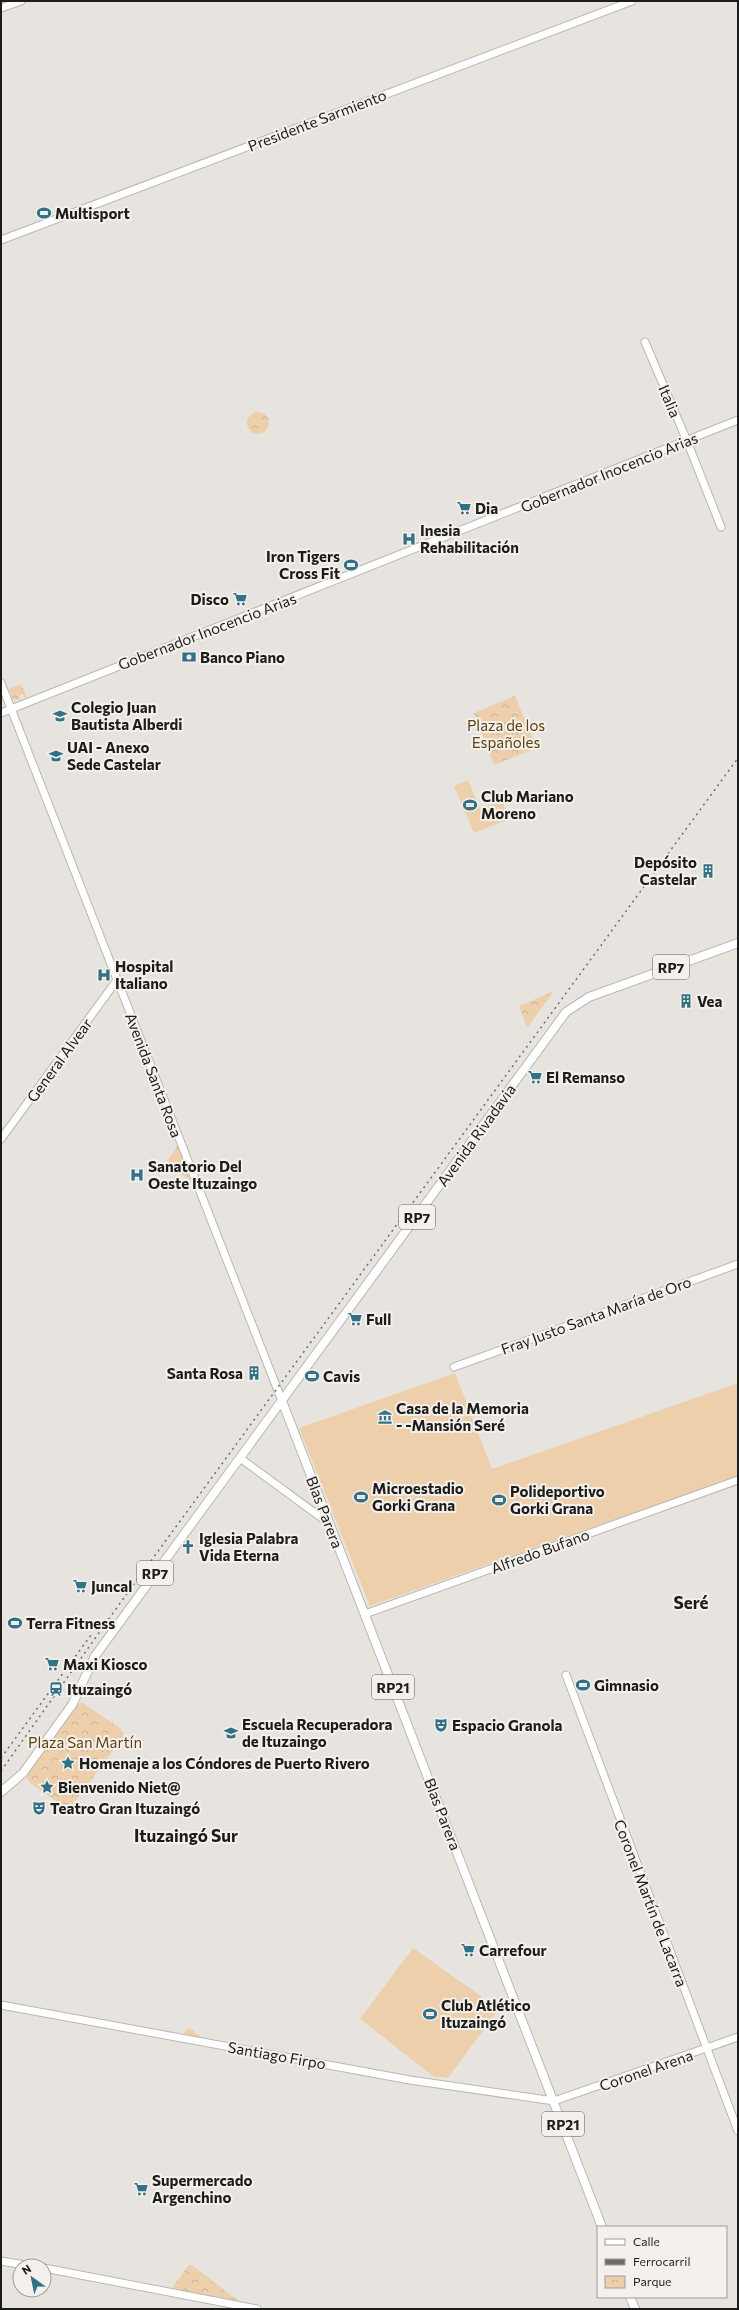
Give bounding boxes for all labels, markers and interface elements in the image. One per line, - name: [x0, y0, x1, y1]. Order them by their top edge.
- street label: Presidente Sarmiento: [245, 85, 389, 155]
- place label: Multisport: [55, 204, 130, 222]
- sports icon: Multisport: [36, 205, 52, 221]
- street label: Italia: [655, 382, 685, 420]
- street label: Gobernador Inocencio Arias: [518, 428, 700, 516]
- place label: Dia: [475, 499, 498, 517]
- supermarket icon: Dia: [456, 500, 472, 516]
- place label: Inesia Rehabilitación: [420, 521, 519, 556]
- hospital icon: Inesia Rehabilitación: [401, 531, 417, 547]
- place label: Iron Tigers Cross Fit: [266, 547, 340, 582]
- sports icon: Iron Tigers Cross Fit: [343, 557, 359, 573]
- street label: Gobernador Inocencio Arias: [115, 589, 299, 673]
- place label: Disco: [191, 590, 229, 608]
- supermarket icon: Disco: [232, 591, 248, 607]
- place label: Banco Piano: [200, 648, 285, 666]
- bank icon: Banco Piano: [181, 649, 197, 665]
- place label: Colegio Juan Bautista Alberdi: [71, 698, 183, 733]
- school or university icon: Colegio Juan Bautista Alberdi: [52, 708, 68, 724]
- park label: Plaza de los Españoles: [467, 716, 545, 751]
- place label: UAI - Anexo Sede Castelar: [67, 738, 161, 773]
- school or university icon: UAI - Anexo Sede Castelar: [48, 748, 64, 764]
- place label: Club Mariano Moreno: [481, 787, 574, 822]
- sports icon: Club Mariano Moreno: [462, 797, 478, 813]
- place label: Depósito Castelar: [634, 853, 697, 888]
- building icon: Depósito Castelar: [700, 863, 716, 879]
- road number: RP7: [653, 955, 689, 979]
- place label: Hospital Italiano: [115, 957, 173, 992]
- hospital icon: Hospital Italiano: [96, 967, 112, 983]
- place label: Vea: [697, 992, 722, 1010]
- building icon: Vea: [678, 993, 694, 1009]
- street label: Avenida Santa Rosa: [122, 1010, 186, 1140]
- street label: General Alvear: [23, 1015, 95, 1105]
- place label: El Remanso: [546, 1068, 625, 1086]
- supermarket icon: El Remanso: [527, 1069, 543, 1085]
- street label: Avenida Rivadavia: [433, 1080, 519, 1190]
- place label: Sanatorio Del Oeste Ituzaingo: [148, 1157, 257, 1192]
- hospital icon: Sanatorio Del Oeste Ituzaingo: [129, 1167, 145, 1183]
- road number: RP7: [399, 1205, 435, 1229]
- street label: Fray Justo Santa María de Oro: [498, 1272, 694, 1358]
- place label: Full: [366, 1310, 391, 1328]
- supermarket icon: Full: [347, 1311, 363, 1327]
- place label: Santa Rosa: [167, 1364, 243, 1382]
- building icon: Santa Rosa: [246, 1365, 262, 1381]
- place label: Cavis: [323, 1367, 360, 1385]
- sports icon: Cavis: [304, 1368, 320, 1384]
- place label: Casa de la Memoria - -Mansión Seré: [396, 1399, 529, 1434]
- museum icon: Casa de la Memoria - -Mansión Seré: [377, 1409, 393, 1425]
- street label: Blas Parera: [303, 1473, 347, 1551]
- place label: Microestadio Gorki Grana: [372, 1479, 464, 1514]
- place label: Polideportivo Gorki Grana: [510, 1482, 605, 1517]
- sports icon: Microestadio Gorki Grana: [353, 1489, 369, 1505]
- sports icon: Polideportivo Gorki Grana: [491, 1492, 507, 1508]
- street label: Alfredo Bufano: [488, 1525, 592, 1577]
- place label: Iglesia Palabra Vida Eterna: [199, 1529, 298, 1564]
- church icon: Iglesia Palabra Vida Eterna: [180, 1539, 196, 1555]
- road number: RP7: [137, 1561, 173, 1585]
- place label: Juncal: [91, 1577, 132, 1595]
- supermarket icon: Juncal: [72, 1578, 88, 1594]
- district label: Seré: [674, 1592, 708, 1613]
- place label: Terra Fitness: [26, 1614, 115, 1632]
- sports icon: Terra Fitness: [7, 1615, 23, 1631]
- place label: Maxi Kiosco: [63, 1655, 147, 1673]
- supermarket icon: Maxi Kiosco: [44, 1656, 60, 1672]
- road number: RP21: [372, 1675, 414, 1699]
- place label: Gimnasio: [594, 1676, 659, 1694]
- sports icon: Gimnasio: [575, 1677, 591, 1693]
- place label: Ituzaingó: [67, 1680, 132, 1698]
- station icon: Ituzaingó: [48, 1681, 64, 1697]
- place label: Escuela Recuperadora de Ituzaingo: [242, 1715, 392, 1750]
- place label: Espacio Granola: [452, 1716, 563, 1734]
- theatre icon: Espacio Granola: [433, 1717, 449, 1733]
- school or university icon: Escuela Recuperadora de Ituzaingo: [223, 1725, 239, 1741]
- park label: Plaza San Martín: [28, 1733, 142, 1751]
- place label: Homenaje a los Cóndores de Puerto Rivero: [79, 1754, 370, 1772]
- place icon: Homenaje a los Cóndores de Puerto Rivero: [60, 1755, 76, 1771]
- street label: Blas Parera: [421, 1775, 465, 1853]
- place label: Bienvenido Niet@: [58, 1778, 181, 1796]
- place icon: Bienvenido Niet@: [39, 1779, 55, 1795]
- place label: Teatro Gran Ituzaingó: [50, 1799, 200, 1817]
- theatre icon: Teatro Gran Ituzaingó: [31, 1800, 47, 1816]
- street label: Coronel Martín de Lacarra: [611, 1817, 691, 1989]
- district label: Ituzaingó Sur: [134, 1825, 238, 1846]
- place label: Carrefour: [479, 1941, 547, 1959]
- supermarket icon: Carrefour: [460, 1942, 476, 1958]
- place label: Club Atlético Ituzaingó: [441, 1996, 531, 2031]
- sports icon: Club Atlético Ituzaingó: [422, 2006, 438, 2022]
- street label: Santiago Firpo: [227, 2038, 327, 2072]
- street label: Coronel Arena: [597, 2046, 695, 2094]
- road number: RP21: [542, 2112, 584, 2136]
- place label: Supermercado Argenchino: [152, 2171, 252, 2206]
- supermarket icon: Supermercado Argenchino: [133, 2181, 149, 2197]
- legend: [597, 2226, 727, 2298]
- text: Calle: [633, 2234, 660, 2248]
- text: Ferrocarril: [633, 2254, 690, 2268]
- north arrow: [12, 2258, 52, 2298]
- text: N: [19, 2261, 33, 2277]
- text: Parque: [633, 2274, 671, 2288]

